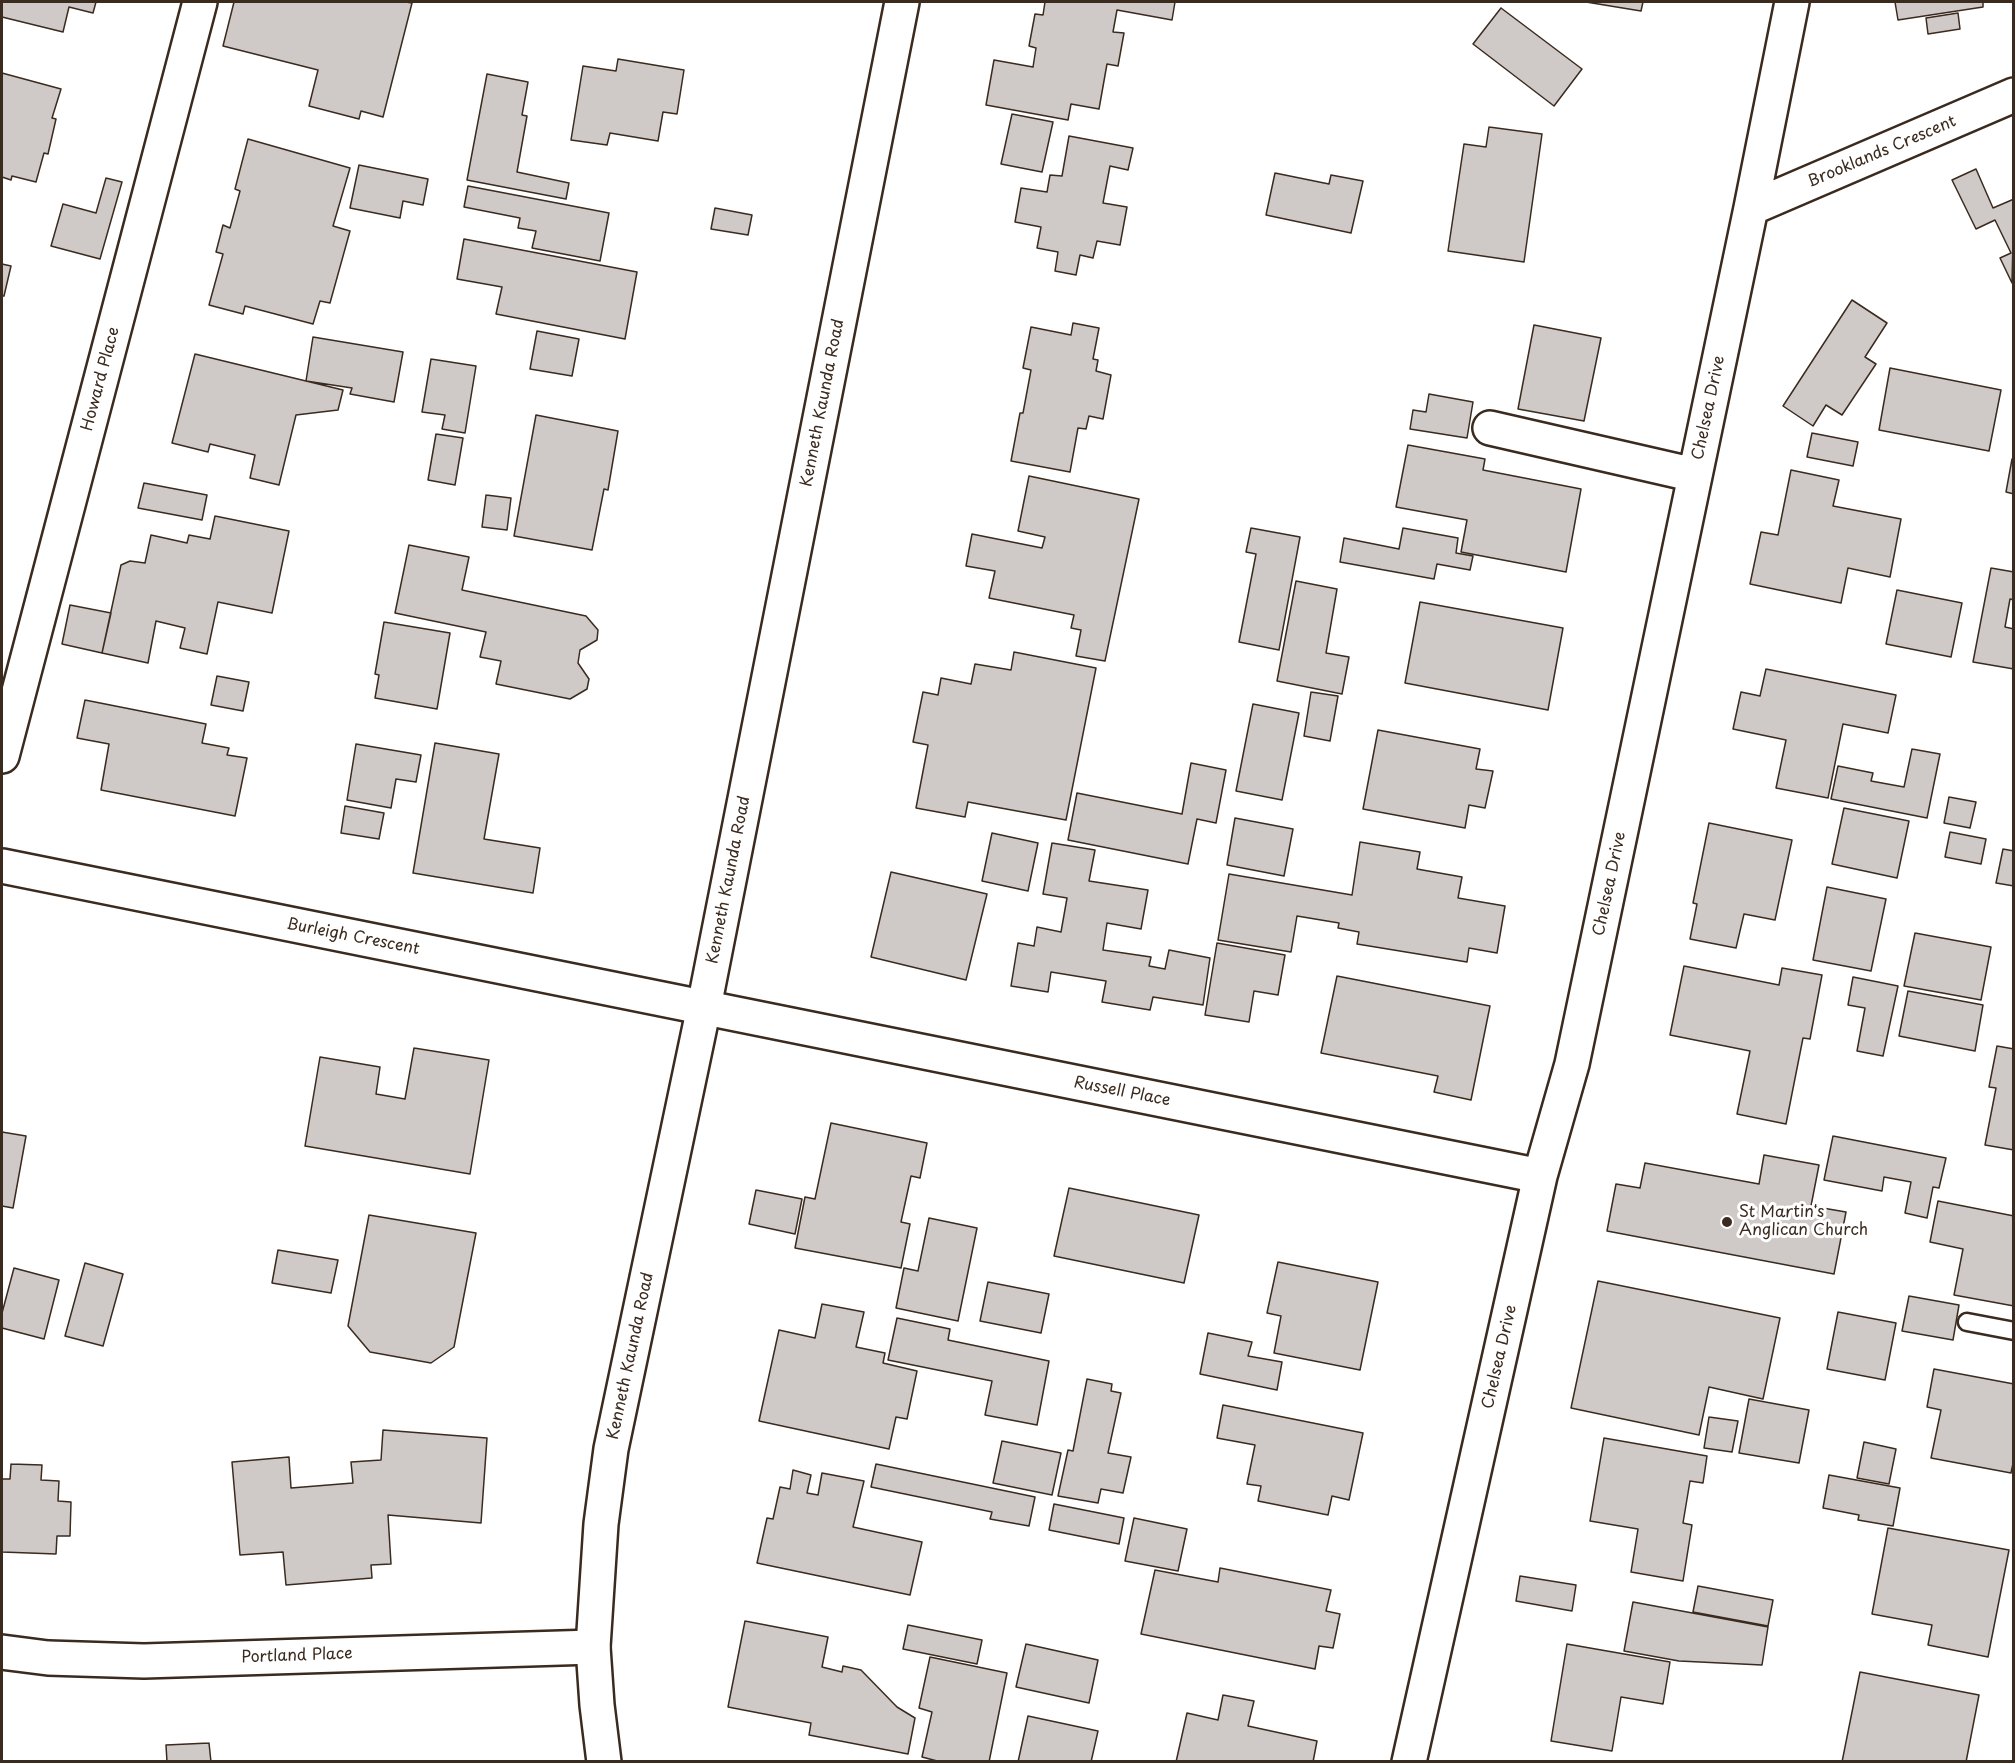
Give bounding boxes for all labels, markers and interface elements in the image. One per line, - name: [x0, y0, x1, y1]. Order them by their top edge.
- street label: Brooklands Crescent: [1805, 112, 1959, 192]
- street label: Kenneth Kaunda Road: [797, 318, 849, 488]
- street label: Howard Place: [78, 325, 124, 433]
- street label: Chelsea Drive: [1689, 354, 1729, 462]
- street label: Kenneth Kaunda Road: [703, 795, 755, 965]
- street label: Chelsea Drive: [1590, 830, 1630, 938]
- street label: Burleigh Crescent: [285, 915, 421, 959]
- street label: Russell Place: [1072, 1073, 1172, 1111]
- place label: St Martin's Anglican Church: [1739, 1203, 1868, 1241]
- marker: St Martin's Anglican Church: [1720, 1215, 1734, 1229]
- street label: Kenneth Kaunda Road: [604, 1271, 658, 1441]
- street label: Chelsea Drive: [1479, 1303, 1521, 1411]
- street label: Portland Place: [241, 1644, 353, 1668]

